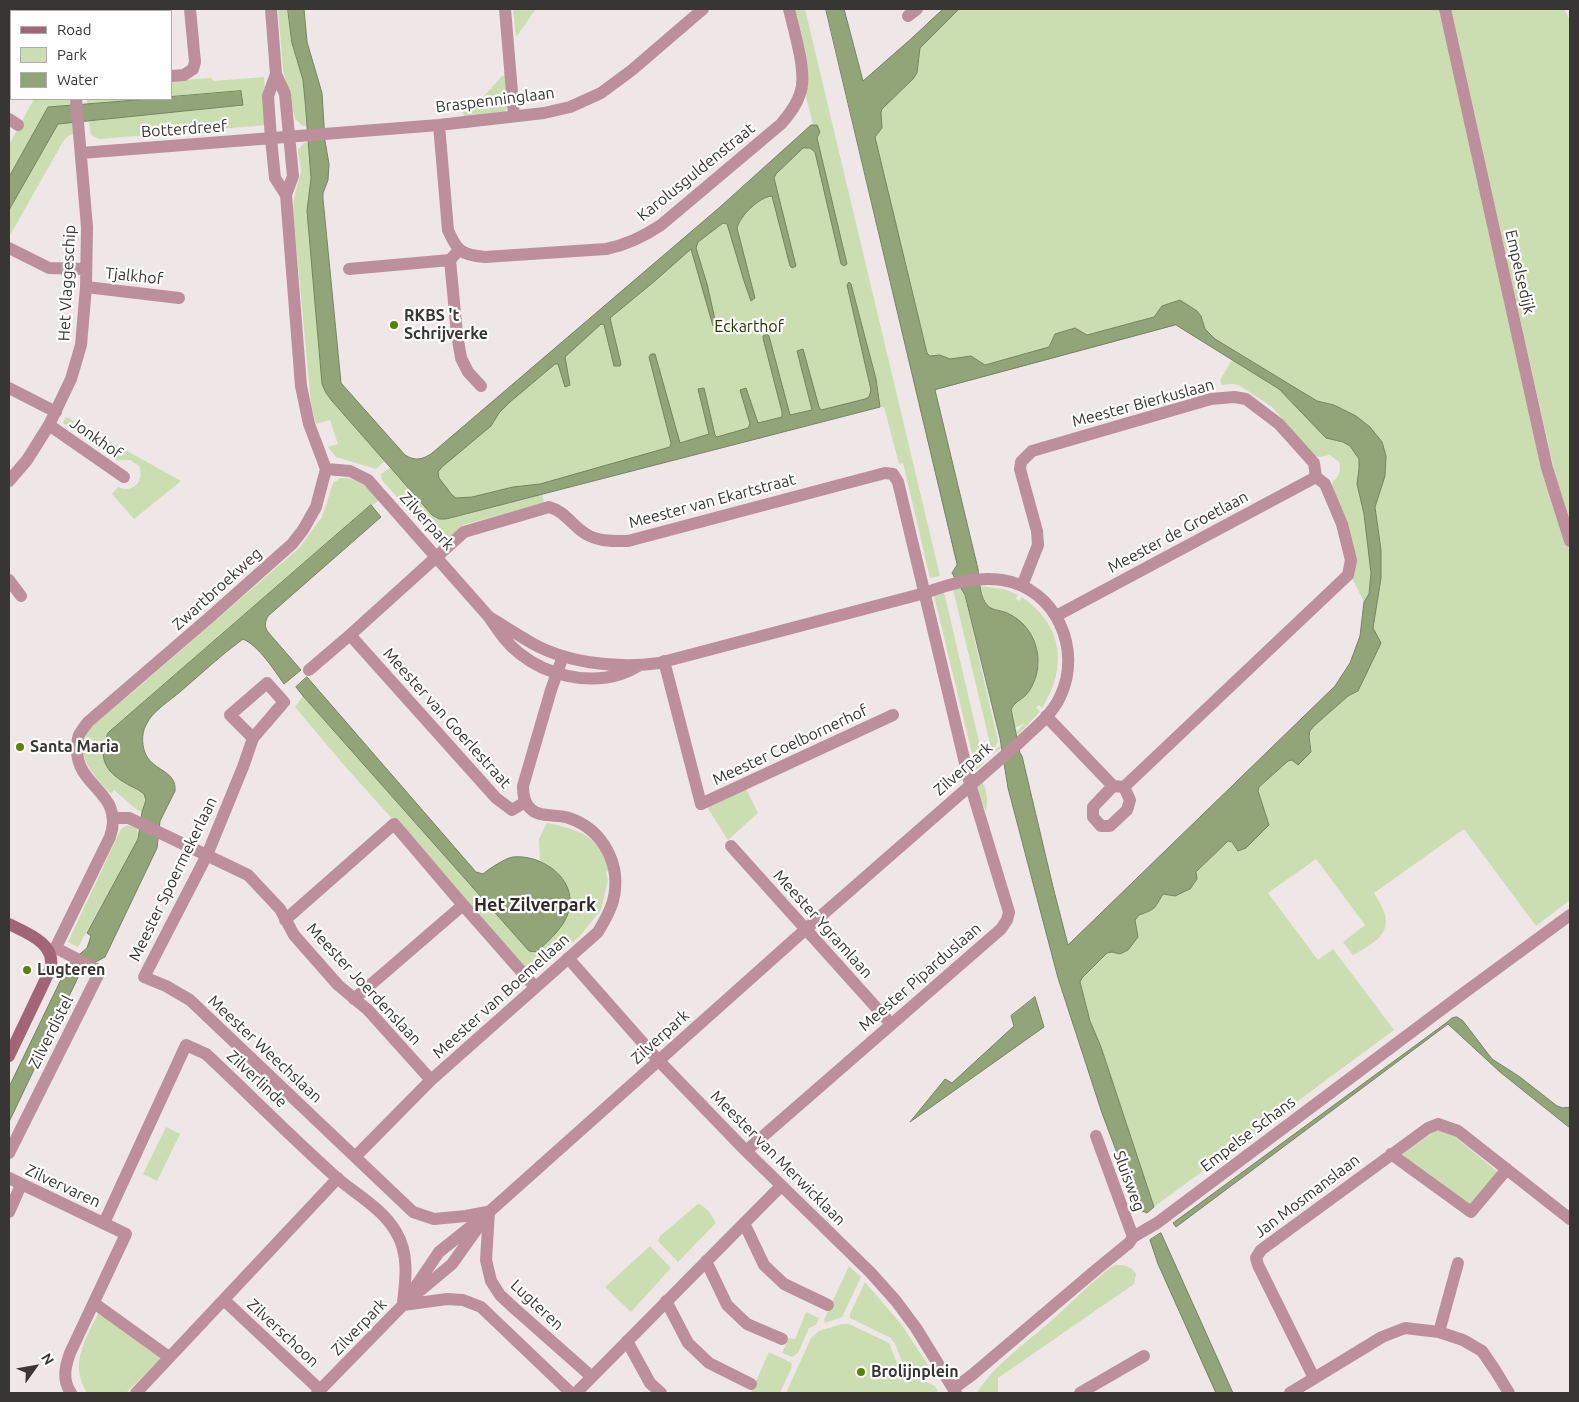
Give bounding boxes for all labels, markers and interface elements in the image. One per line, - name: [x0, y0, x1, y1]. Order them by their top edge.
- legend: [10, 10, 172, 100]
- text: Road: [57, 21, 92, 38]
- text: Park: [57, 46, 87, 63]
- text: Water: [57, 71, 98, 88]
- street label: Braspenninglaan: [434, 83, 556, 117]
- street label: Botterdreef: [140, 116, 228, 142]
- street label: Karolusguldenstraat: [633, 119, 759, 225]
- street label: Het Vlaggeschip: [54, 224, 80, 342]
- street label: Empelsedijk: [1501, 228, 1539, 316]
- street label: Tjalkhof: [104, 263, 164, 289]
- place label: RKBS 't Schrijverke: [404, 306, 488, 344]
- park label: Eckarthof: [714, 317, 784, 337]
- marker: RKBS 't Schrijverke: [388, 319, 400, 331]
- street label: Meester Bierkuslaan: [1070, 375, 1216, 431]
- street label: Jonkhof: [66, 413, 126, 463]
- street label: Meester van Ekartstraat: [627, 469, 797, 533]
- street label: Meester de Groetlaan: [1105, 487, 1251, 577]
- street label: Zilverpark: [396, 488, 458, 554]
- street label: Zwartbroekweg: [168, 544, 266, 634]
- street label: Meester van Goerlestraat: [379, 644, 515, 792]
- street label: Meester Coelbornerhof: [709, 701, 871, 789]
- place label: Santa Maria: [30, 737, 119, 757]
- street label: Zilverpark: [930, 738, 996, 800]
- marker: Santa Maria: [14, 741, 26, 753]
- street label: Meester Spoermekerlaan: [125, 794, 221, 964]
- street label: Meester Ygramlaan: [769, 866, 877, 982]
- district label: Het Zilverpark: [474, 894, 596, 916]
- street label: Meester Joerdenslaan: [303, 919, 425, 1049]
- street label: Meester Piparduslaan: [855, 919, 985, 1035]
- street label: Meester van Boemellaan: [429, 930, 573, 1062]
- place label: Lugteren: [37, 960, 105, 980]
- marker: Lugteren: [21, 964, 33, 976]
- street label: Meester Weechslaan: [204, 991, 326, 1107]
- street label: Zilverdistel: [24, 992, 78, 1072]
- street label: Zilverpark: [627, 1006, 693, 1068]
- street label: Zilverlinde: [223, 1046, 291, 1112]
- street label: Meester van Merwicklaan: [707, 1087, 849, 1229]
- street label: Empelse Schans: [1197, 1092, 1299, 1176]
- street label: Sluisweg: [1109, 1148, 1149, 1214]
- street label: Jan Mosmanslaan: [1250, 1150, 1364, 1242]
- street label: Zilvervaren: [23, 1160, 103, 1212]
- street label: Lugteren: [506, 1276, 568, 1334]
- street label: Zilverschoon: [243, 1295, 323, 1371]
- street label: Zilverpark: [327, 1295, 391, 1359]
- north arrow: [10, 1342, 60, 1392]
- text: N: [38, 1350, 57, 1368]
- place label: Brolijnplein: [871, 1362, 959, 1382]
- marker: Brolijnplein: [855, 1366, 867, 1378]

